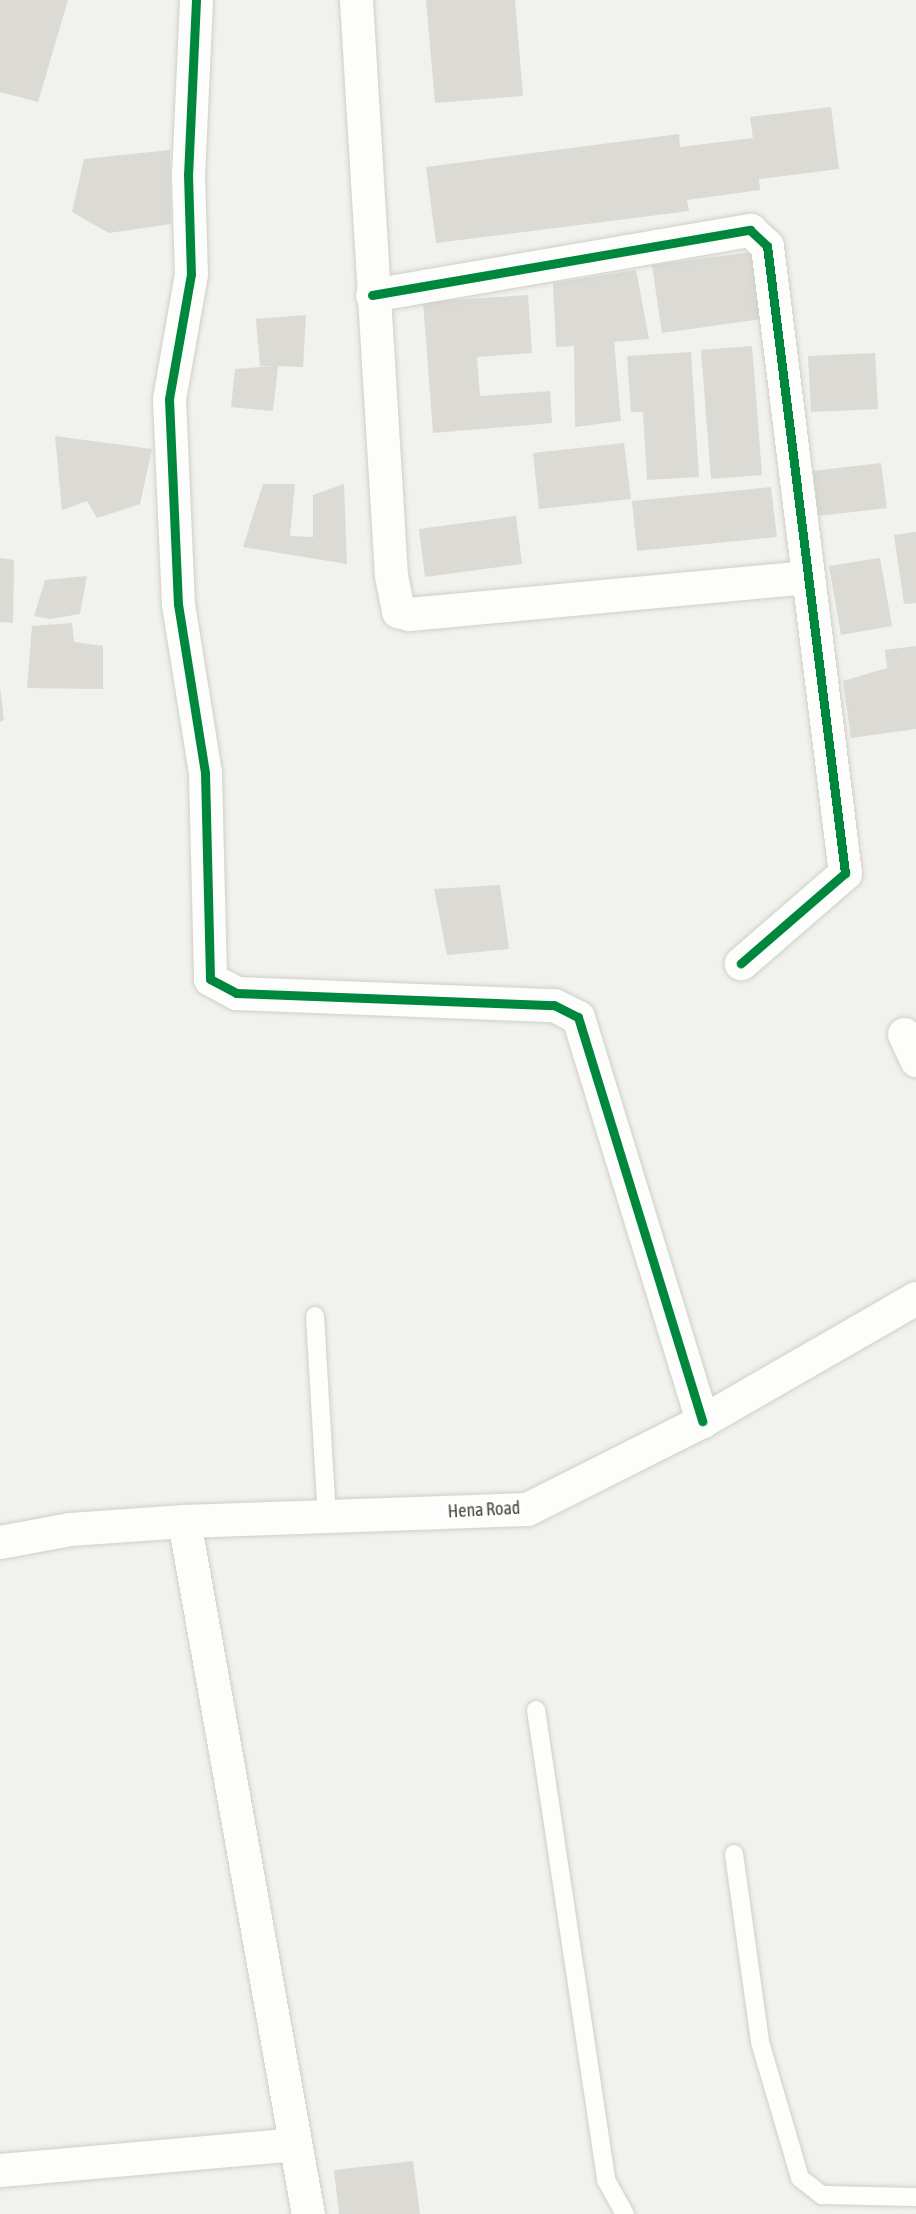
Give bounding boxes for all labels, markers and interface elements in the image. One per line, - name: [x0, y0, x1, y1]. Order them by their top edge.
- street label: Hena Road: [447, 1497, 521, 1523]

